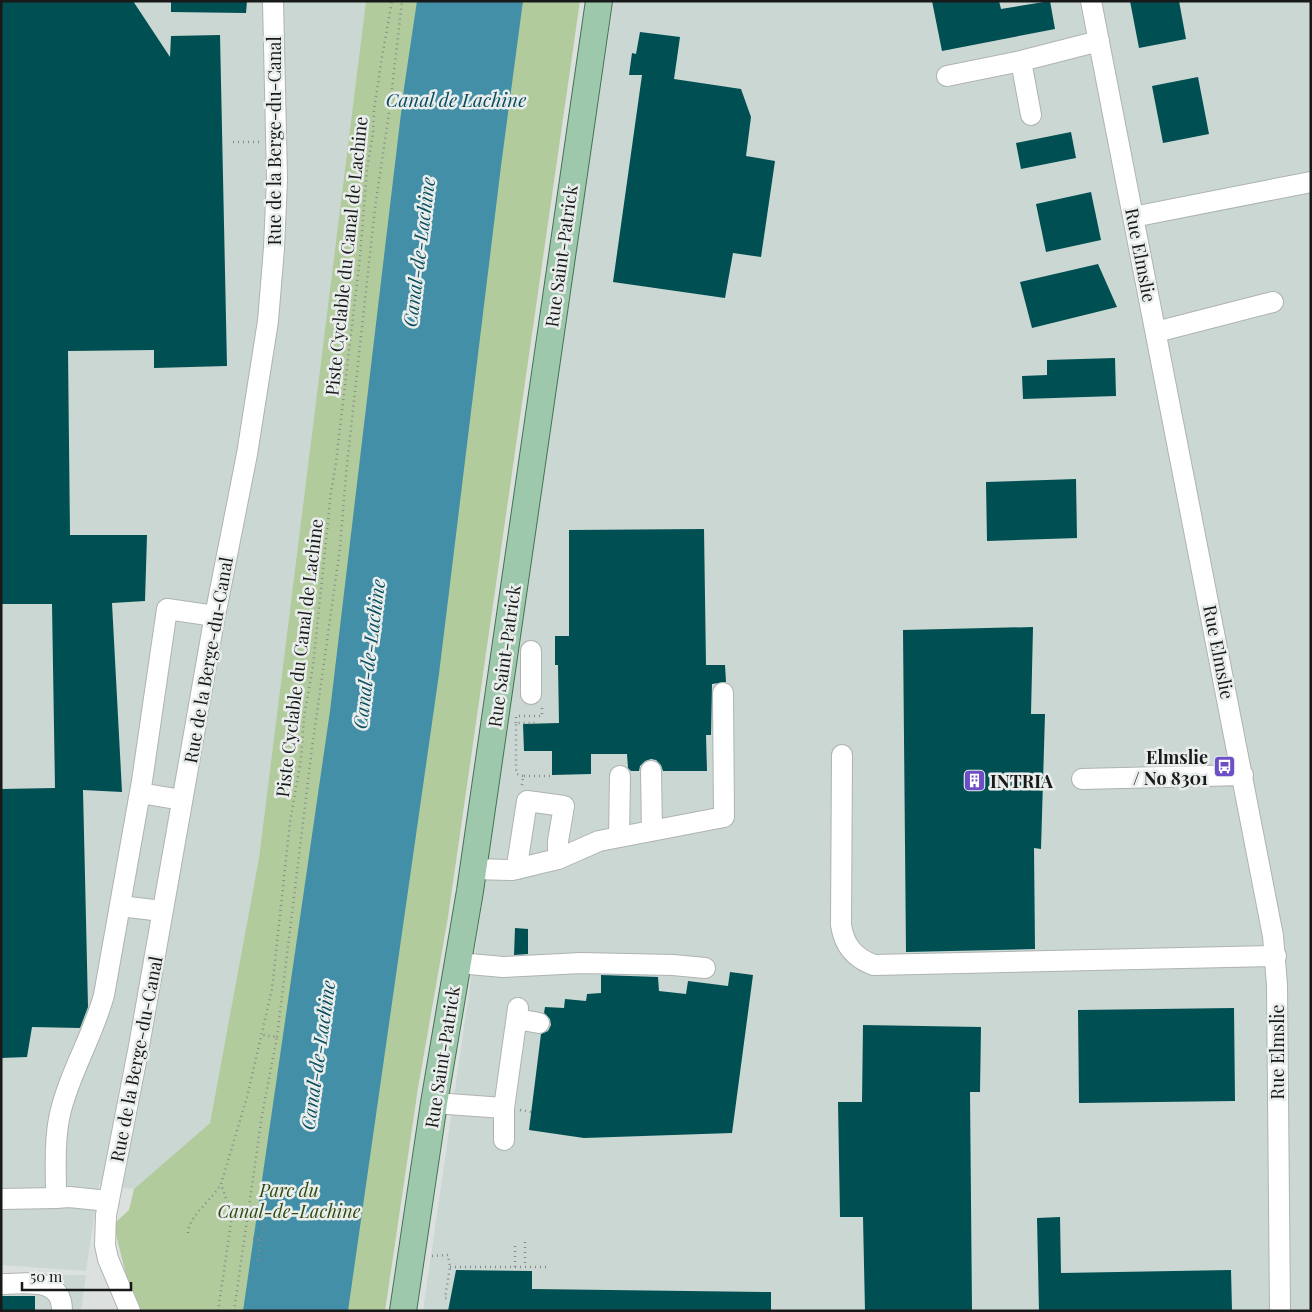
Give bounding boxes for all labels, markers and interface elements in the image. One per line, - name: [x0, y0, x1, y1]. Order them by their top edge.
- street label: Rue de la Berge-du-Canal: [262, 36, 286, 246]
- water label: Canal de Lachine: [386, 86, 526, 112]
- street label: Piste Cyclable du Canal de Lachine: [319, 115, 373, 397]
- water label: Canal-de-Lachine: [396, 176, 440, 328]
- street label: Rue Saint-Patrick: [539, 183, 583, 329]
- street label: Rue Elmslie: [1120, 206, 1162, 304]
- street label: Piste Cyclable du Canal de Lachine: [270, 517, 328, 799]
- street label: Rue de la Berge-du-Canal: [178, 555, 238, 765]
- water label: Canal-de-Lachine: [346, 578, 390, 730]
- street label: Rue Saint-Patrick: [482, 583, 526, 729]
- street label: Rue Elmslie: [1198, 603, 1240, 701]
- place label: Elmslie / No 8301: [1133, 745, 1208, 790]
- bus stop icon: Elmslie / No 8301: [1212, 755, 1236, 779]
- building icon: INTRIA: [962, 769, 986, 793]
- place label: INTRIA: [990, 769, 1054, 793]
- street label: Rue de la Berge-du-Canal: [104, 954, 168, 1164]
- water label: Canal-de-Lachine: [294, 978, 340, 1132]
- street label: Rue Saint-Patrick: [419, 984, 465, 1130]
- street label: Rue Elmslie: [1265, 1004, 1289, 1100]
- park label: Parc du Canal-de-Lachine: [218, 1178, 361, 1223]
- scale bar: [22, 1260, 131, 1292]
- text: 50 m: [30, 1266, 63, 1286]

